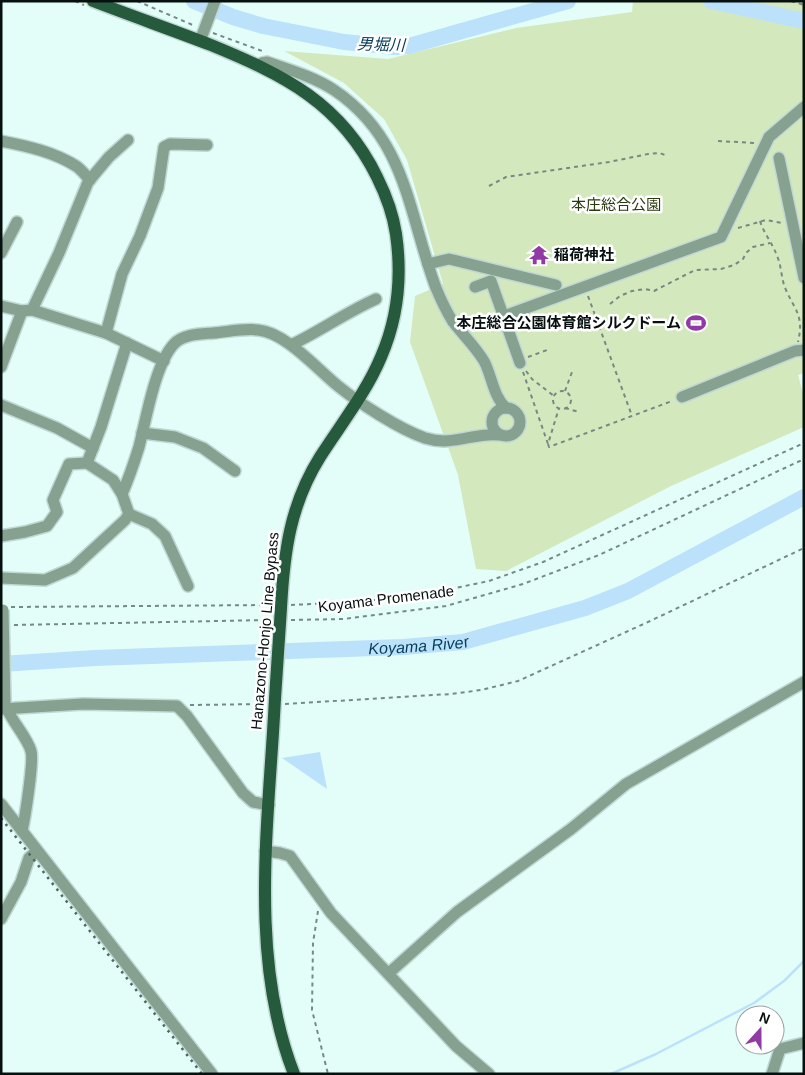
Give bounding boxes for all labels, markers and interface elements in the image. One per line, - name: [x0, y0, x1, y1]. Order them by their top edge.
- water label: 男堀川: [357, 35, 407, 54]
- park label: 本庄総合公園: [571, 196, 661, 213]
- temple icon: 稲荷神社: [528, 244, 550, 266]
- place label: 稲荷神社: [554, 246, 614, 263]
- sports icon: 本庄総合公園体育館シルクドーム: [685, 312, 707, 334]
- place label: 本庄総合公園体育館シルクドーム: [456, 314, 681, 331]
- street label: Hanazono-Honjo Line Bypass: [247, 531, 282, 731]
- street label: Koyama Promenade: [317, 582, 455, 615]
- water label: Koyama River: [368, 633, 472, 657]
- north arrow: [735, 1005, 785, 1055]
- text: N: [757, 1009, 772, 1027]

